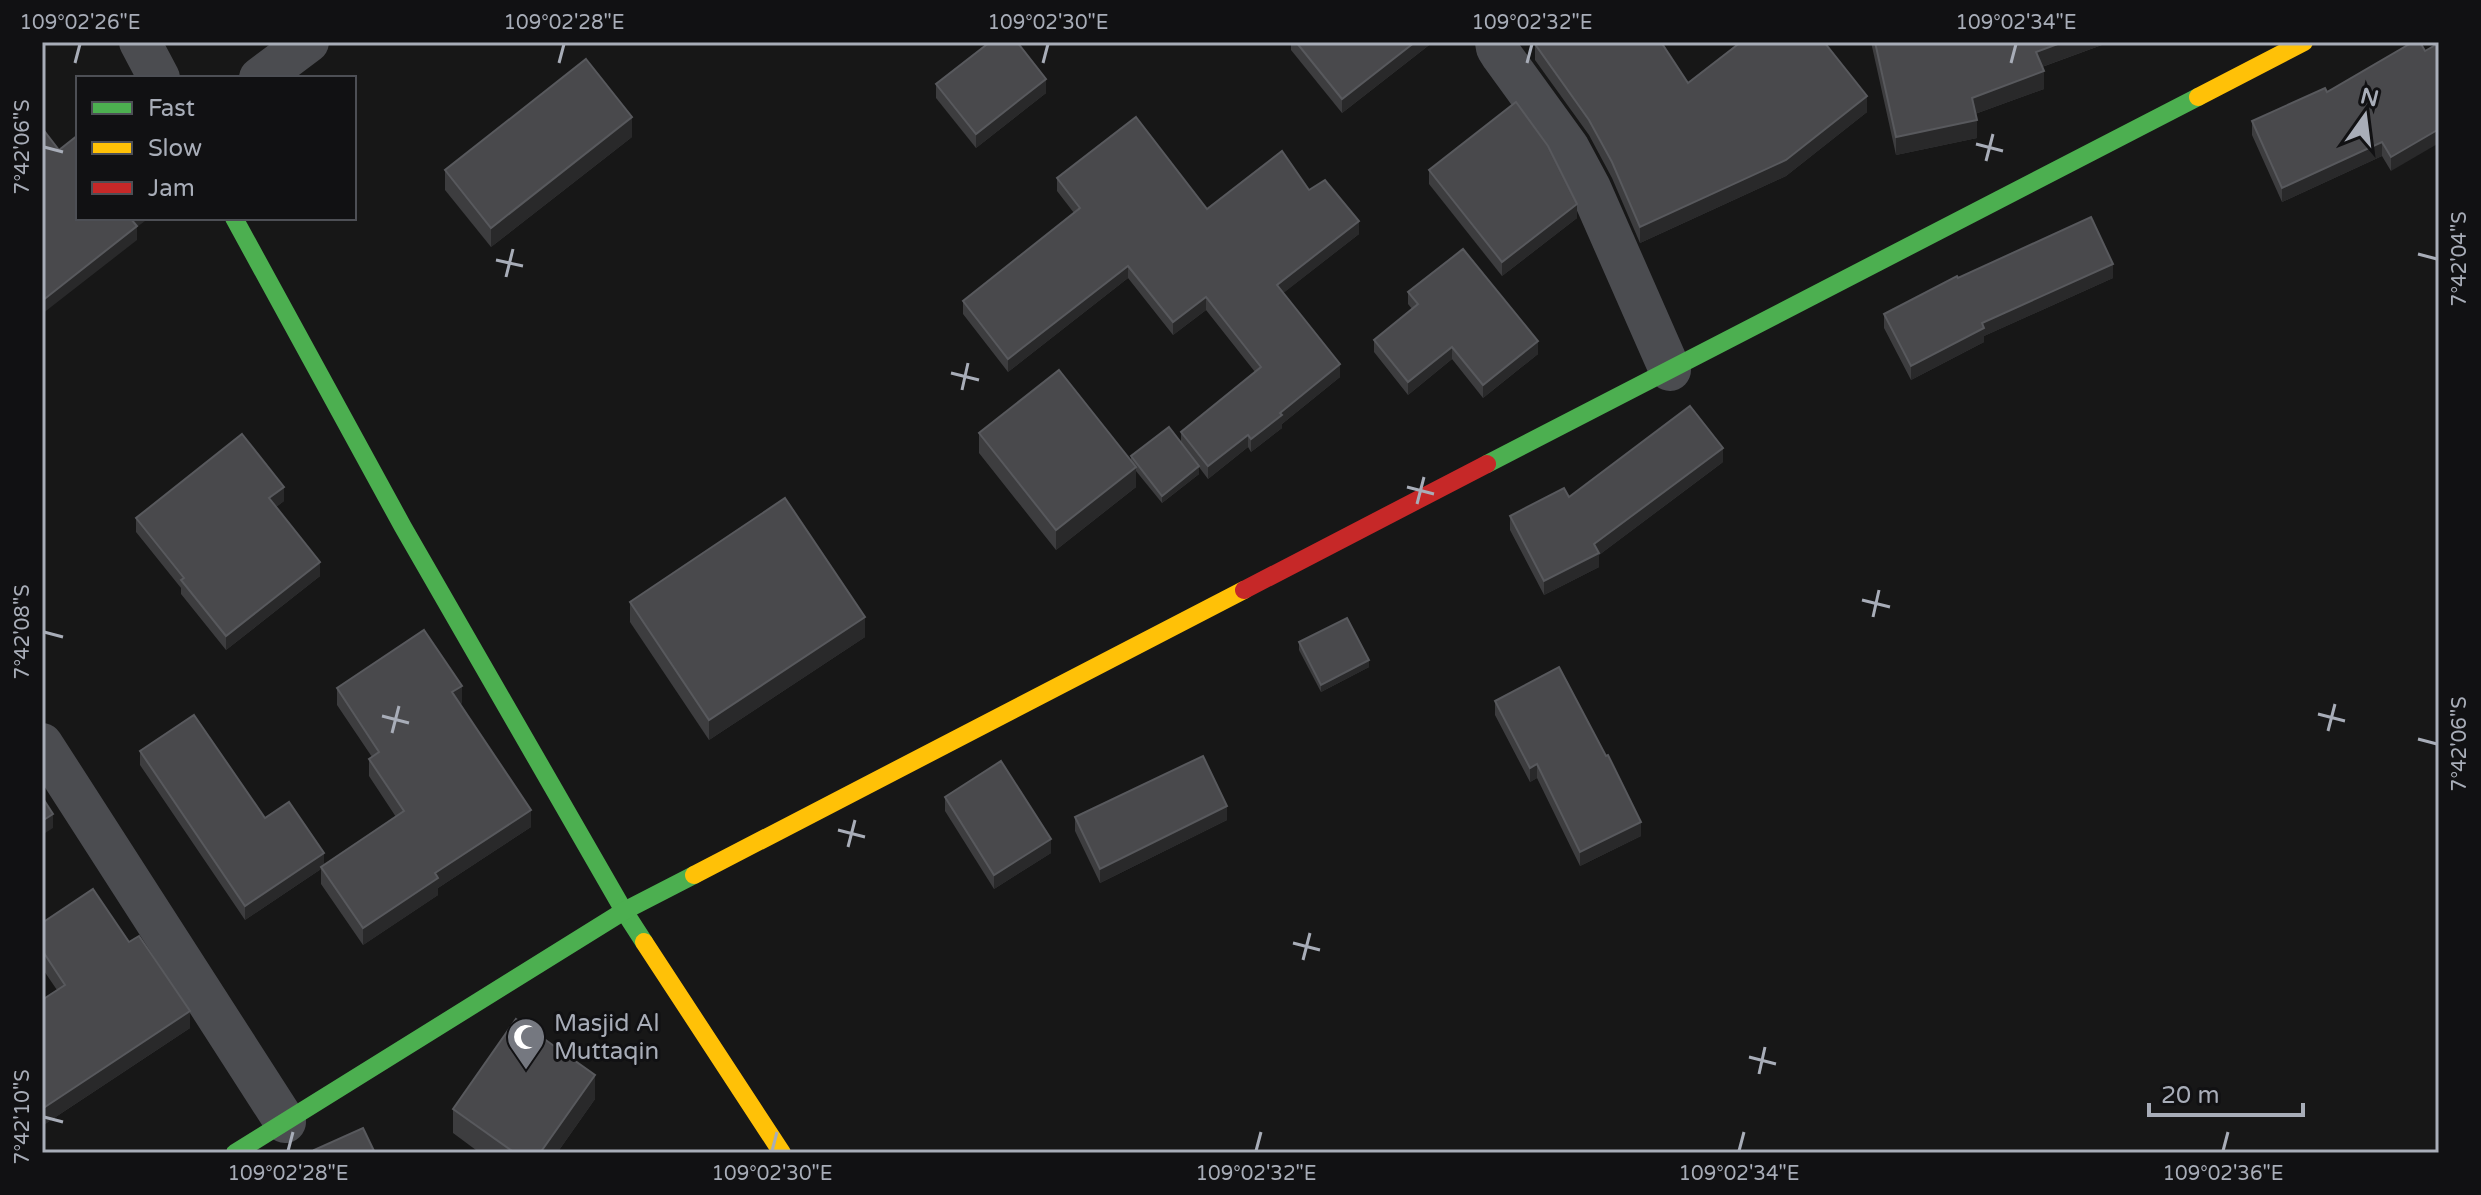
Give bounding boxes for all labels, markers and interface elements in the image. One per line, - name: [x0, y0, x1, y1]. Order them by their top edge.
- text: 109°02'26"E: [20, 11, 140, 35]
- text: 109°02'28"E: [504, 11, 624, 35]
- text: 109°02'30"E: [988, 11, 1108, 35]
- text: 109°02'32"E: [1472, 11, 1592, 35]
- text: 109°02'34"E: [1956, 11, 2076, 35]
- legend: [76, 76, 356, 220]
- north arrow: [2325, 76, 2405, 156]
- text: N: [2358, 83, 2381, 112]
- text: Fast: [148, 94, 195, 123]
- text: 7°42'06"S: [11, 100, 35, 194]
- text: Slow: [148, 134, 202, 163]
- text: Jam: [148, 174, 195, 203]
- text: 7°42'04"S: [2448, 212, 2472, 306]
- text: 7°42'08"S: [11, 585, 35, 679]
- text: 7°42'06"S: [2448, 697, 2472, 791]
- place label: Masjid Al Muttaqin: [554, 1009, 659, 1066]
- mosque icon: Masjid Al Muttaqin: [505, 1016, 547, 1071]
- scale bar: [2149, 1067, 2303, 1117]
- text: 7°42'10"S: [11, 1070, 35, 1164]
- text: 20 m: [2161, 1081, 2219, 1110]
- text: 109°02'28"E: [228, 1162, 348, 1186]
- text: 109°02'30"E: [712, 1162, 832, 1186]
- text: 109°02'32"E: [1196, 1162, 1316, 1186]
- text: 109°02'34"E: [1679, 1162, 1799, 1186]
- text: 109°02'36"E: [2163, 1162, 2283, 1186]

